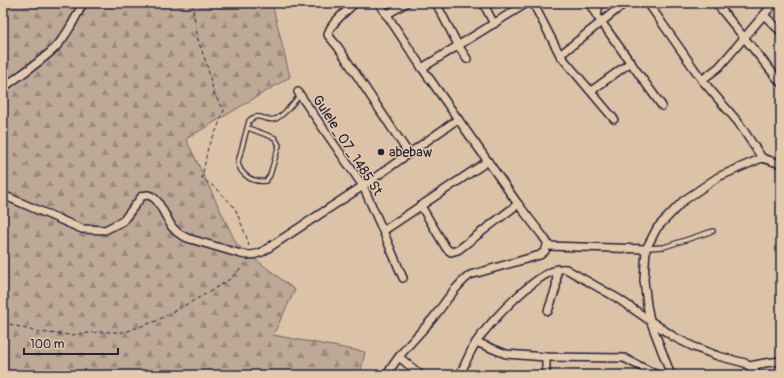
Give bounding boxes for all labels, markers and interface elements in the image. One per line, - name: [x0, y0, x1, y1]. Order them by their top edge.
- street label: Gulele_07_1485 St: [309, 92, 387, 199]
- place label: abebaw: [389, 144, 433, 161]
- marker: abebaw: [376, 147, 386, 157]
- scale bar: [24, 330, 118, 356]
- text: 100 m: [30, 337, 65, 352]

